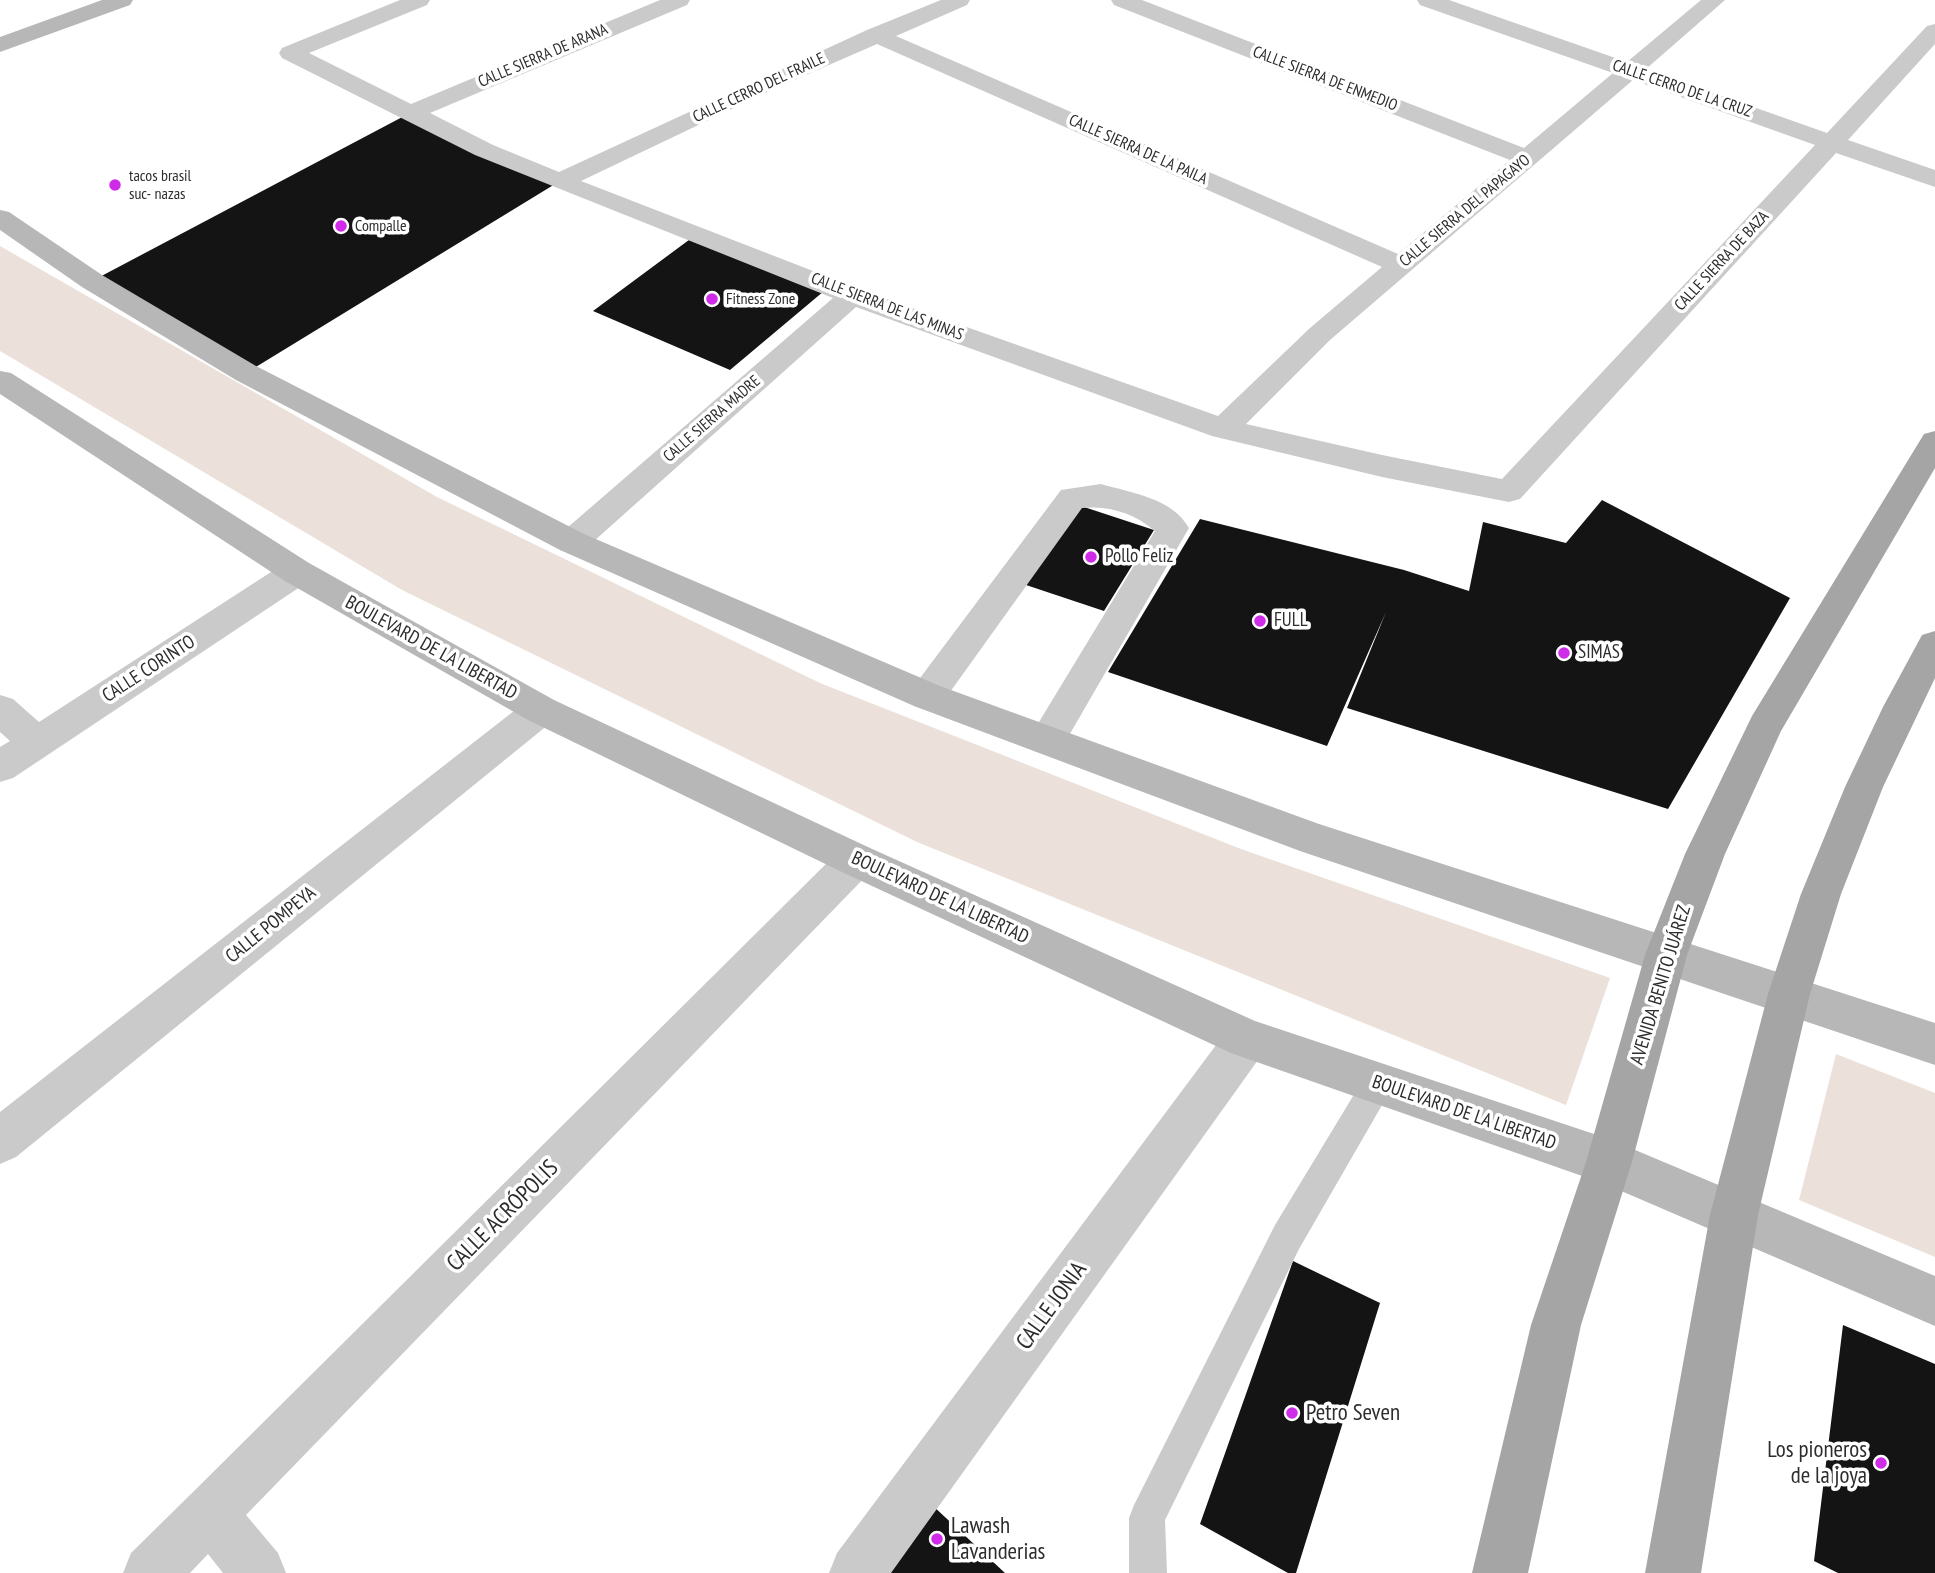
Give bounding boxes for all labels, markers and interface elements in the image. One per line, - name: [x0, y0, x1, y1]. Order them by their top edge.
- street label: CALLE SIERRA DE ARANA: [475, 20, 611, 92]
- street label: CALLE SIERRA DE ENMEDIO: [1250, 43, 1400, 115]
- street label: CALLE CERRO DEL FRAILE: [690, 49, 828, 127]
- street label: CALLE CERRO DE LA CRUZ: [1610, 56, 1754, 122]
- street label: CALLE SIERRA DE LA PAILA: [1066, 111, 1210, 189]
- street label: CALLE SIERRA DEL PAPAGAYO: [1396, 151, 1534, 271]
- place label: tacos brasil suc- nazas: [129, 166, 191, 204]
- marker: tacos brasil suc- nazas: [107, 177, 123, 193]
- street label: CALLE SIERRA DE BAZA: [1671, 207, 1773, 315]
- place label: Compalle: [355, 216, 407, 236]
- marker: Compalle: [333, 218, 349, 234]
- street label: CALLE SIERRA DE LAS MINAS: [808, 269, 966, 345]
- place label: Fitness Zone: [726, 289, 795, 309]
- marker: Fitness Zone: [704, 291, 720, 307]
- street label: CALLE SIERRA MADRE: [660, 372, 764, 466]
- place label: Pollo Feliz: [1105, 546, 1173, 568]
- marker: Pollo Feliz: [1083, 549, 1099, 565]
- street label: BOULEVARD DE LA LIBERTAD: [341, 591, 521, 705]
- place label: FULL: [1274, 610, 1308, 632]
- marker: FULL: [1252, 613, 1268, 629]
- street label: CALLE CORINTO: [98, 631, 200, 707]
- place label: SIMAS: [1578, 642, 1620, 664]
- marker: SIMAS: [1556, 645, 1572, 661]
- street label: BOULEVARD DE LA LIBERTAD: [848, 847, 1032, 949]
- street label: CALLE POMPEYA: [221, 882, 321, 968]
- street label: AVENIDA BENITO JUÁREZ: [1626, 903, 1696, 1067]
- street label: BOULEVARD DE LA LIBERTAD: [1369, 1071, 1559, 1155]
- street label: CALLE ACRÓPOLIS: [442, 1155, 564, 1277]
- street label: CALLE JONIA: [1011, 1257, 1093, 1355]
- place label: Petro Seven: [1306, 1399, 1400, 1427]
- marker: Petro Seven: [1284, 1405, 1300, 1421]
- place label: Los pioneros de la joya: [1767, 1436, 1867, 1490]
- marker: Los pioneros de la joya: [1873, 1455, 1889, 1471]
- place label: Lawash Lavanderias: [951, 1512, 1045, 1566]
- marker: Lawash Lavanderias: [929, 1531, 945, 1547]

